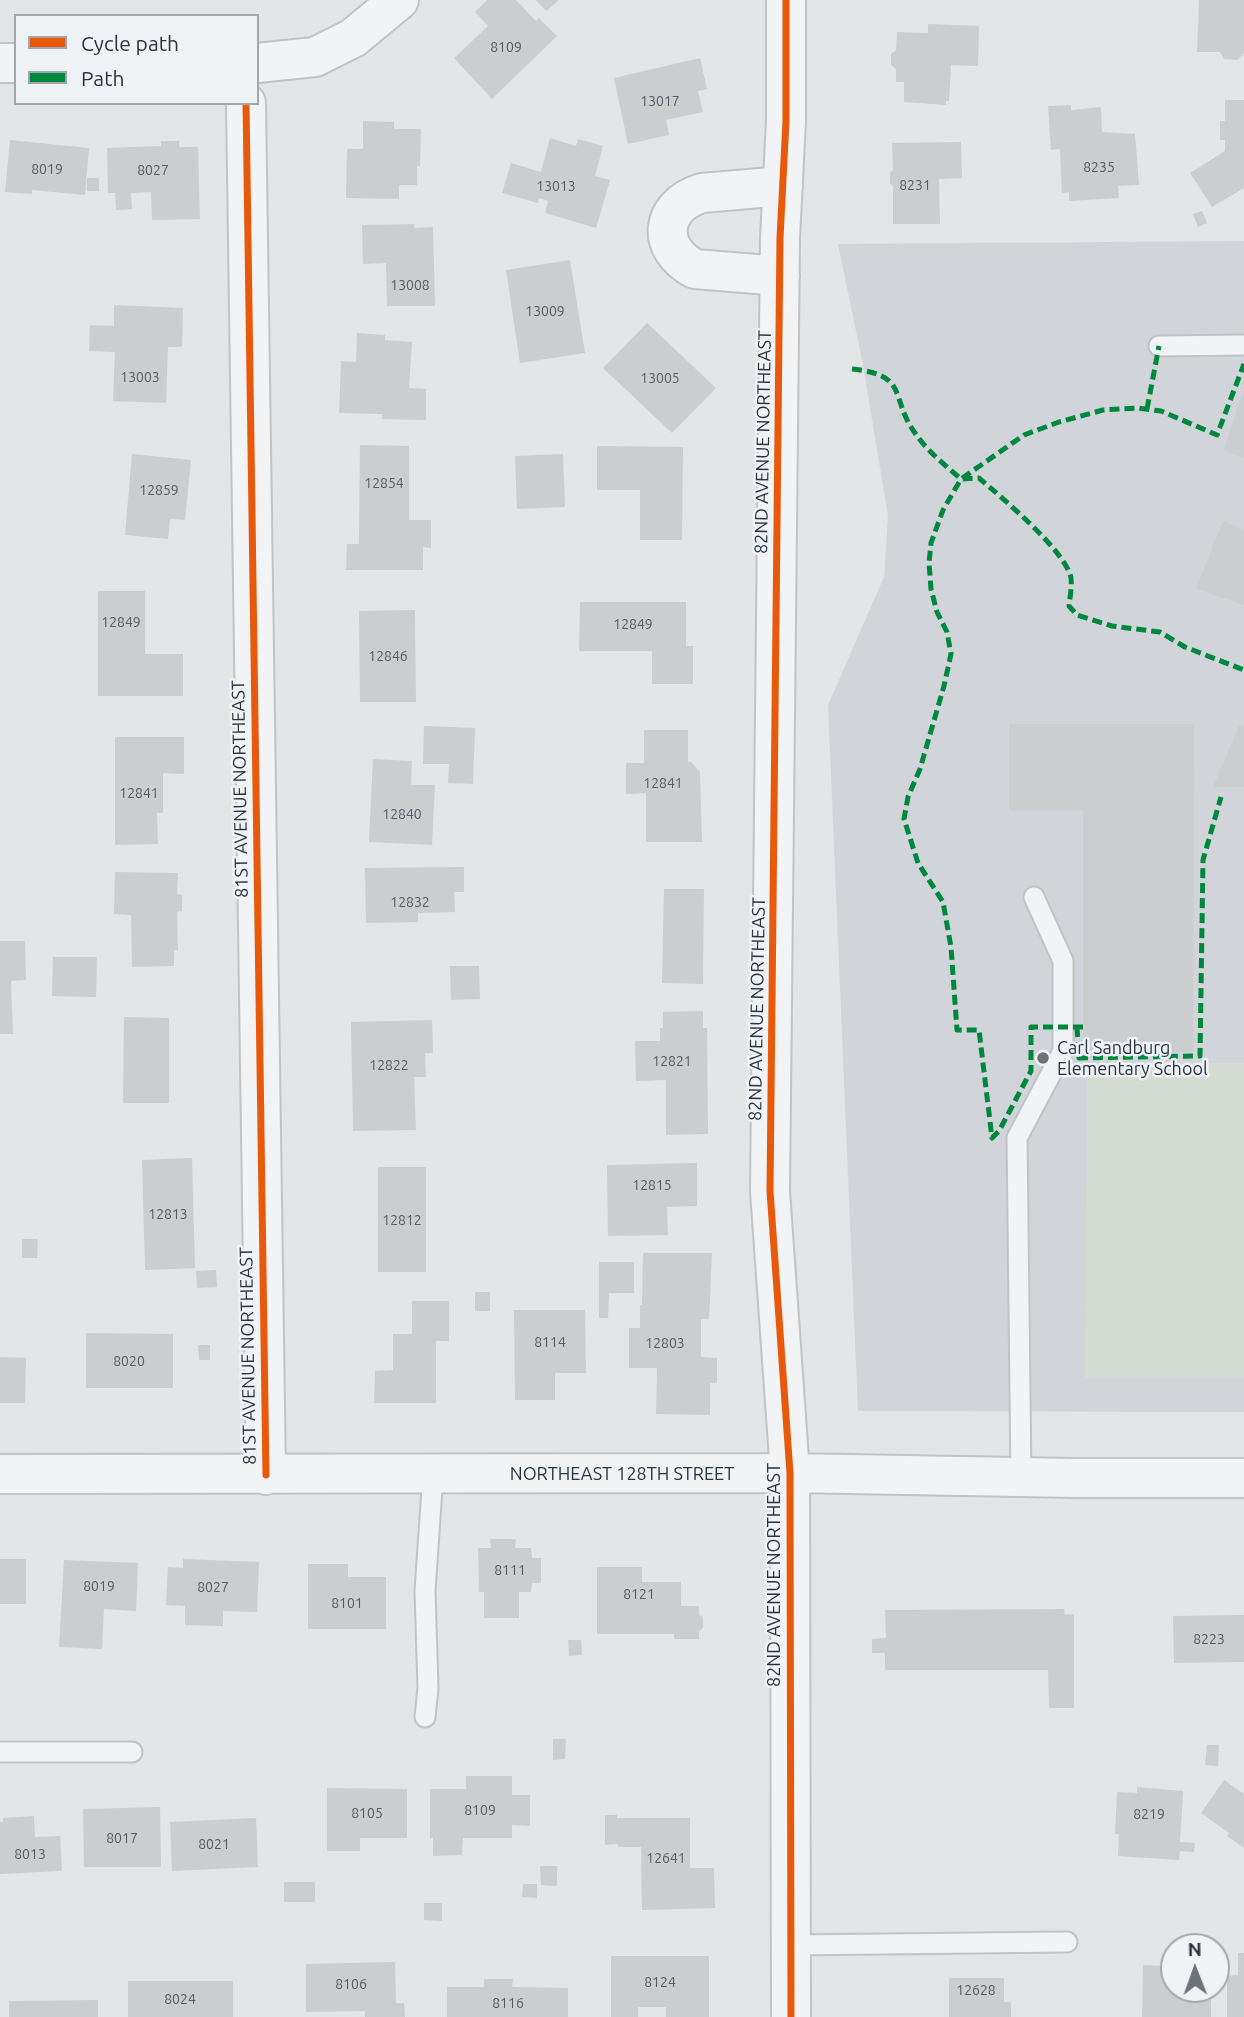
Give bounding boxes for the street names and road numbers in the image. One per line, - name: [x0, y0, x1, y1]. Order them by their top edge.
- street label: 82ND AVENUE NORTHEAST: [750, 330, 776, 554]
- street label: 81ST AVENUE NORTHEAST: [227, 680, 253, 898]
- street label: 82ND AVENUE NORTHEAST: [744, 897, 770, 1121]
- street label: 81ST AVENUE NORTHEAST: [235, 1247, 261, 1465]
- street label: NORTHEAST 128TH STREET: [510, 1463, 734, 1485]
- street label: 82ND AVENUE NORTHEAST: [763, 1463, 785, 1687]

